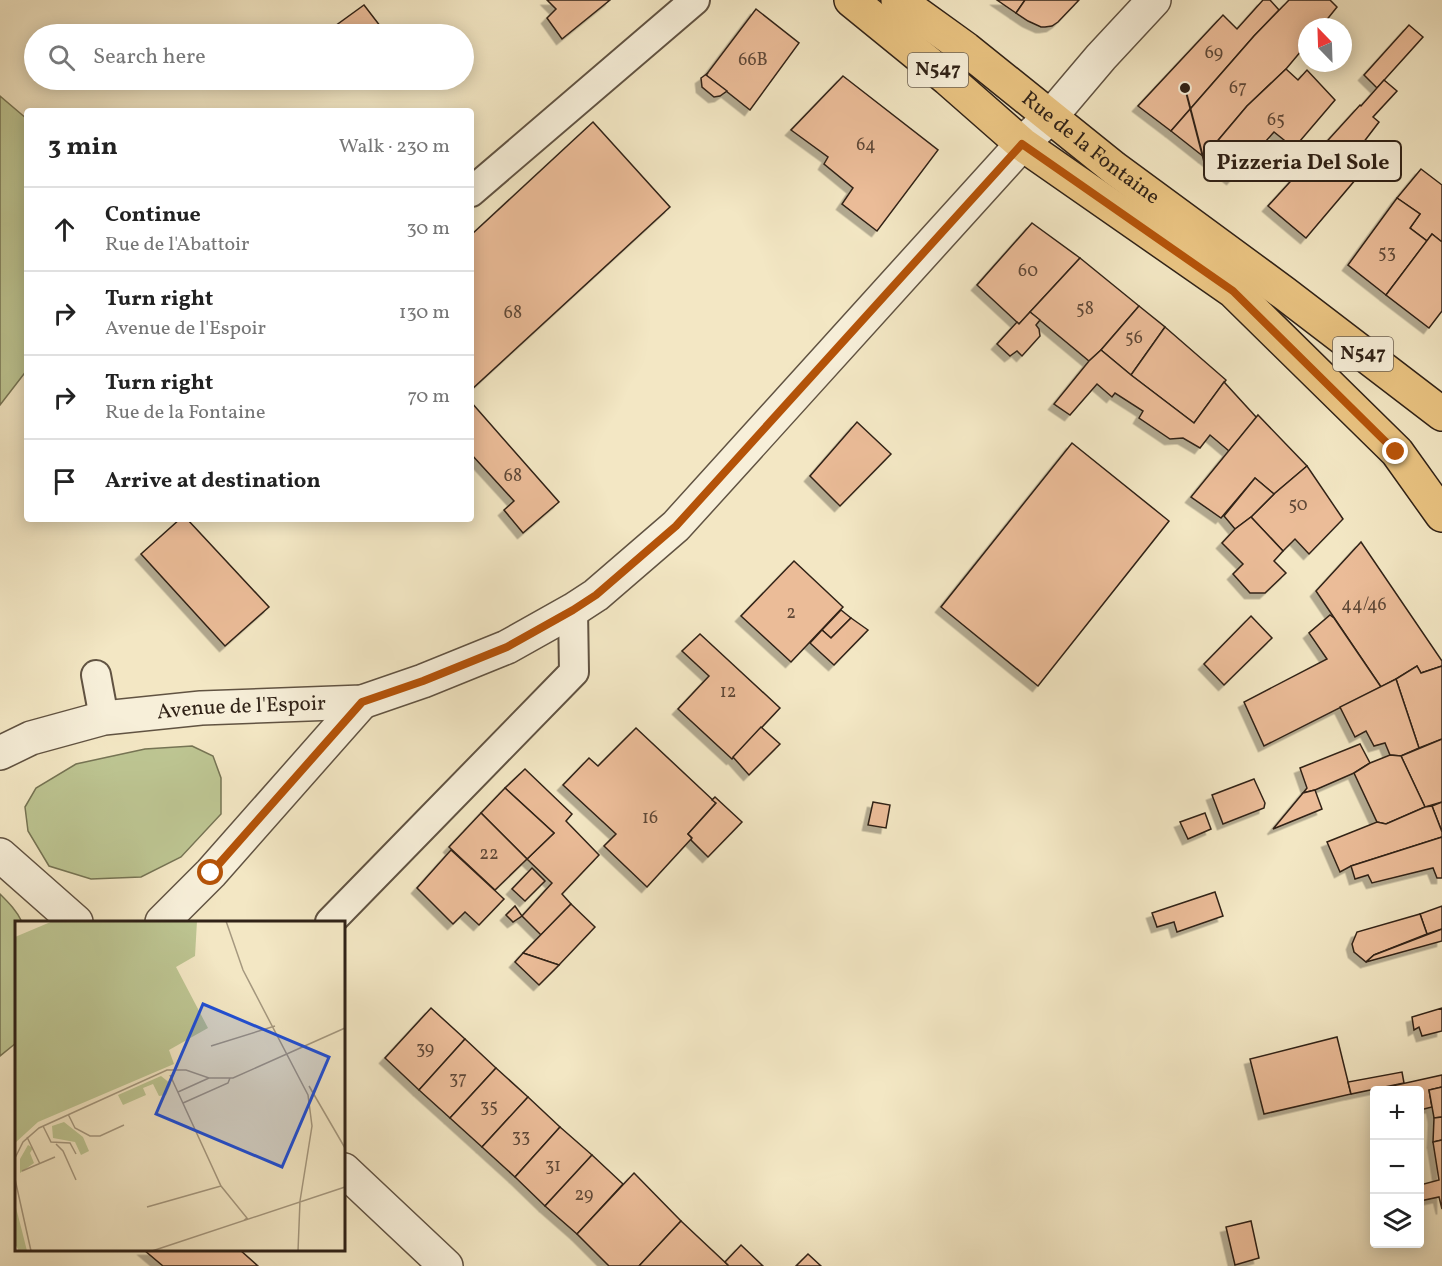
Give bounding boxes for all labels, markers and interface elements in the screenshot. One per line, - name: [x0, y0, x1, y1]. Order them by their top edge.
- north arrow: [1298, 18, 1352, 72]
- search box: [24, 24, 474, 90]
- icon: search: [45, 41, 78, 74]
- house number: 69: [1205, 41, 1223, 66]
- text: Search here: [93, 42, 206, 73]
- house number: 66B: [738, 48, 768, 73]
- road number: N547: [908, 53, 968, 87]
- house number: 67: [1229, 76, 1247, 101]
- street label: Rue de la Fontaine: [1015, 85, 1166, 211]
- house number: 65: [1267, 108, 1285, 133]
- text: 3 min: [48, 129, 118, 165]
- text: Walk · 230 m: [339, 133, 450, 161]
- house number: 64: [856, 133, 876, 158]
- callout: Pizzeria Del Sole: [1204, 141, 1401, 181]
- text: Pizzeria Del Sole: [1217, 148, 1389, 179]
- text: Continue: [105, 200, 201, 231]
- icon: ahead: [48, 213, 81, 246]
- text: 30 m: [406, 215, 450, 243]
- text: Rue de l'Abattoir: [105, 231, 250, 259]
- house number: 53: [1378, 241, 1396, 266]
- house number: 60: [1018, 259, 1038, 284]
- text: Turn right: [105, 284, 213, 315]
- icon: right: [48, 297, 81, 330]
- house number: 58: [1076, 297, 1094, 322]
- text: 130 m: [399, 299, 450, 327]
- house number: 68: [504, 301, 522, 326]
- text: Avenue de l'Espoir: [105, 315, 266, 343]
- house number: 56: [1125, 326, 1143, 351]
- road number: N547: [1333, 337, 1393, 371]
- text: Turn right: [105, 368, 213, 399]
- icon: right: [48, 381, 81, 414]
- text: 70 m: [407, 383, 450, 411]
- text: Rue de la Fontaine: [105, 399, 265, 427]
- route end: [1382, 438, 1408, 464]
- house number: 68: [504, 464, 522, 489]
- icon: arrive: [48, 465, 81, 498]
- text: Arrive at destination: [105, 466, 321, 497]
- house number: 50: [1288, 493, 1308, 518]
- house number: 44/46: [1341, 593, 1387, 618]
- house number: 2: [786, 601, 796, 626]
- house number: 12: [720, 680, 736, 705]
- street label: Avenue de l'Espoir: [155, 689, 327, 727]
- house number: 16: [642, 806, 658, 831]
- house number: 22: [479, 842, 499, 867]
- route start: [197, 859, 223, 885]
- inset map: [15, 921, 345, 1251]
- house number: 39: [416, 1037, 434, 1062]
- house number: 37: [449, 1067, 467, 1092]
- map controls: [1370, 1086, 1424, 1248]
- button: +: [1370, 1086, 1424, 1140]
- house number: 35: [480, 1095, 498, 1120]
- house number: 33: [512, 1125, 530, 1150]
- button: −: [1370, 1140, 1424, 1194]
- house number: 31: [545, 1154, 561, 1179]
- house number: 29: [575, 1183, 593, 1208]
- button: layers: [1370, 1194, 1424, 1248]

